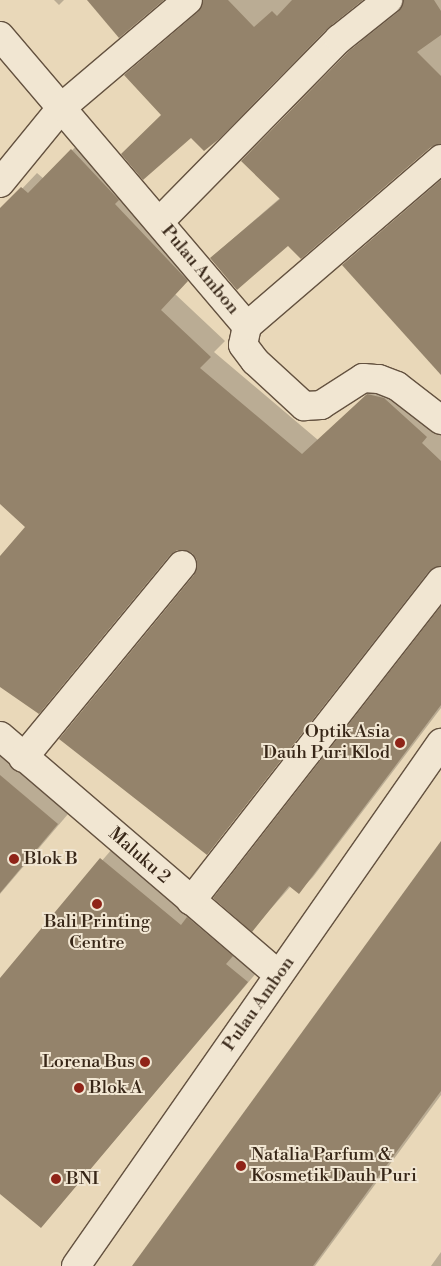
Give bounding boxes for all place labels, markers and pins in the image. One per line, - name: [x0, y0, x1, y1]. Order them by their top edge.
- place label: Optik Asia Dauh Puri Klod: [263, 722, 390, 764]
- marker: Optik Asia Dauh Puri Klod: [394, 737, 406, 749]
- place label: Blok B: [24, 848, 78, 870]
- marker: Blok B: [8, 853, 20, 865]
- marker: Bali Printing Centre: [91, 898, 103, 910]
- place label: Bali Printing Centre: [44, 912, 150, 954]
- place label: Lorena Bus: [42, 1051, 135, 1073]
- marker: Lorena Bus: [139, 1056, 151, 1068]
- place label: Blok A: [89, 1077, 143, 1099]
- marker: Blok A: [73, 1082, 85, 1094]
- place label: Natalia Parfum & Kosmetik Dauh Puri: [251, 1145, 417, 1188]
- marker: Natalia Parfum & Kosmetik Dauh Puri: [235, 1160, 247, 1172]
- place label: BNI: [66, 1168, 99, 1190]
- marker: BNI: [50, 1173, 62, 1185]

